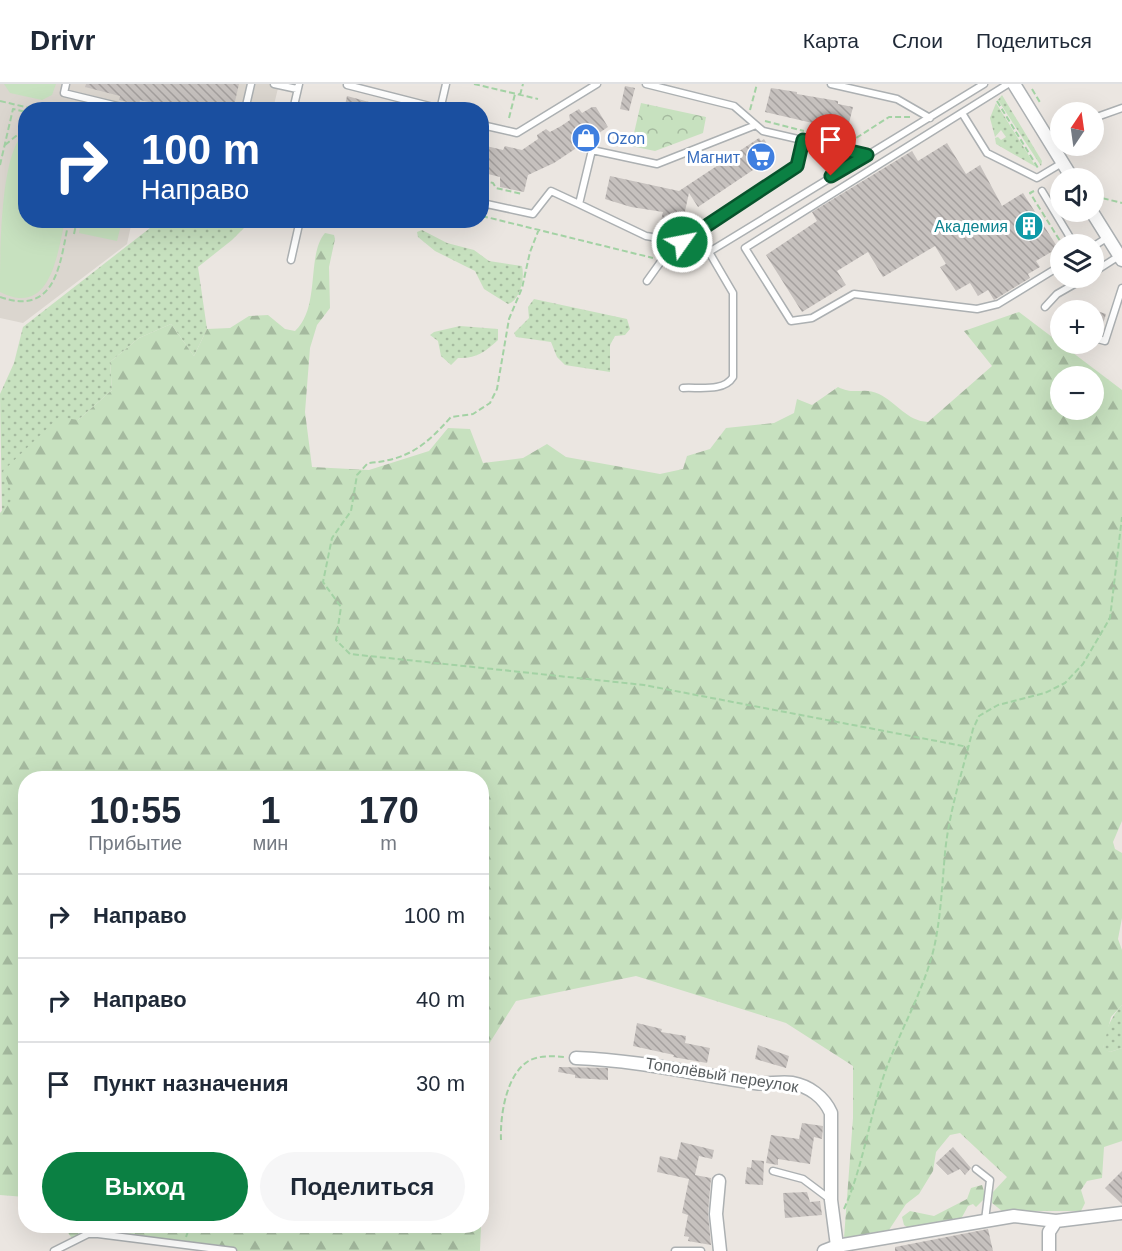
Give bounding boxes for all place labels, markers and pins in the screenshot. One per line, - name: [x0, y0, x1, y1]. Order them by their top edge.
- pin: [805, 114, 856, 176]
- shop icon: Ozon: [570, 122, 602, 154]
- place label: Ozon: [607, 130, 645, 147]
- supermarket icon: Магнит: [745, 141, 777, 173]
- place label: Магнит: [687, 149, 741, 166]
- building icon: Академия: [1013, 210, 1045, 242]
- place label: Академия: [934, 218, 1008, 235]

